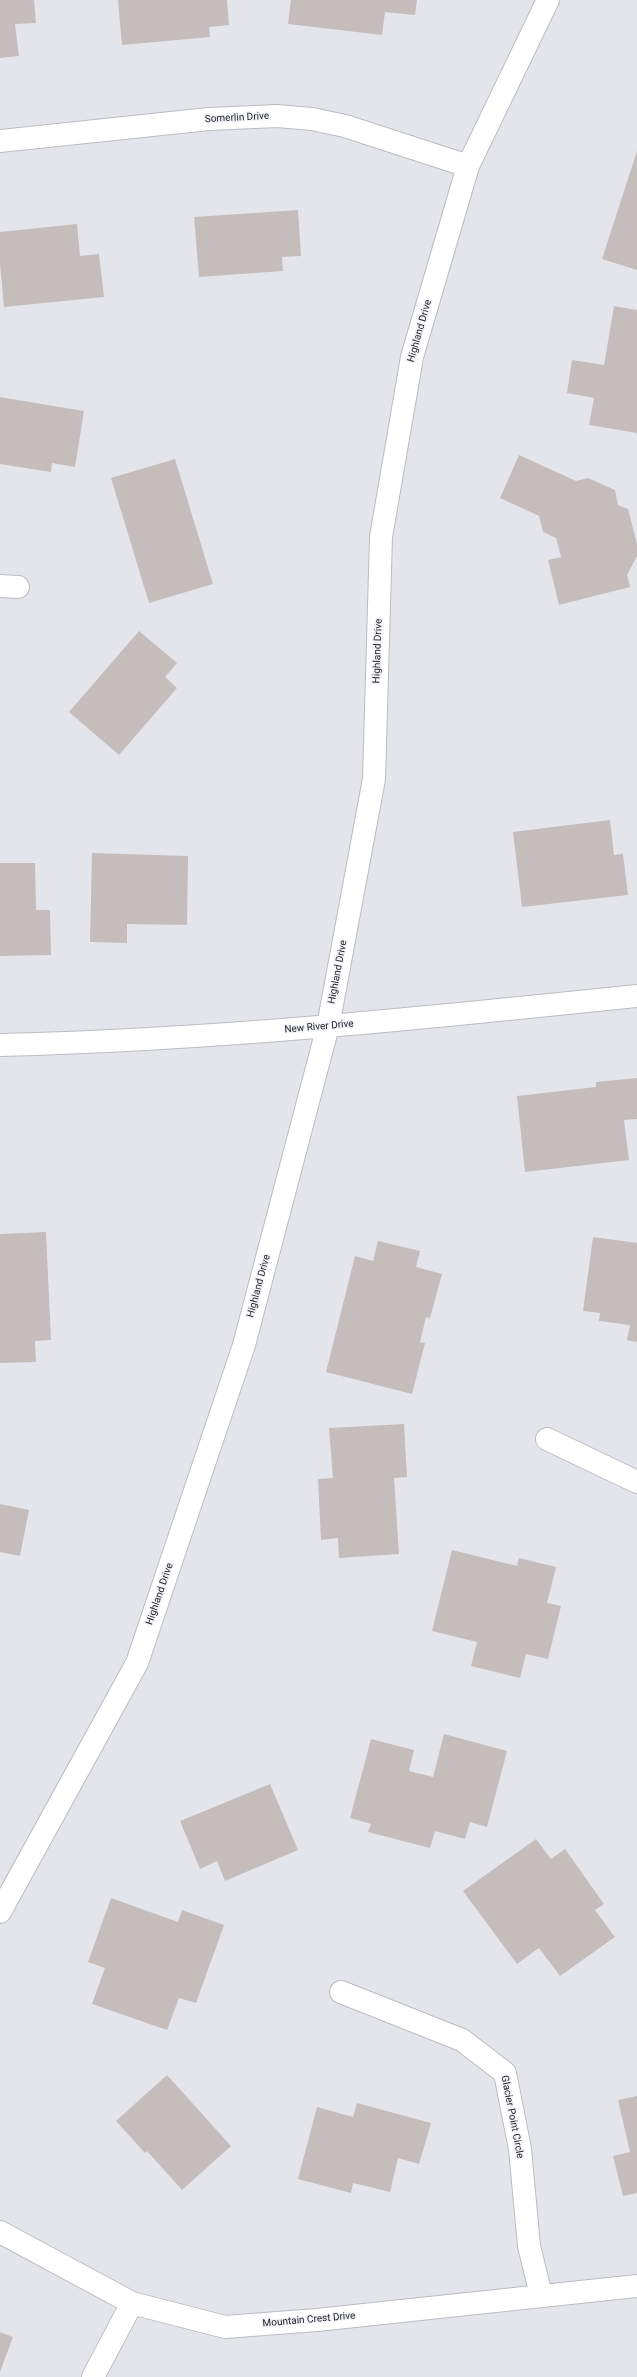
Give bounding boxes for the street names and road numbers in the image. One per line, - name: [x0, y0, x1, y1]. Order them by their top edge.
- street label: Somerlin Drive: [205, 110, 269, 126]
- street label: Highland Drive: [405, 298, 435, 364]
- street label: Highland Drive: [371, 618, 385, 684]
- street label: Highland Drive: [326, 939, 350, 1005]
- street label: New River Drive: [284, 1018, 354, 1036]
- street label: Highland Drive: [245, 1253, 273, 1319]
- street label: Highland Drive: [144, 1561, 176, 1627]
- street label: Glacier Point Circle: [498, 2074, 526, 2160]
- street label: Mountain Crest Drive: [262, 2310, 356, 2330]

